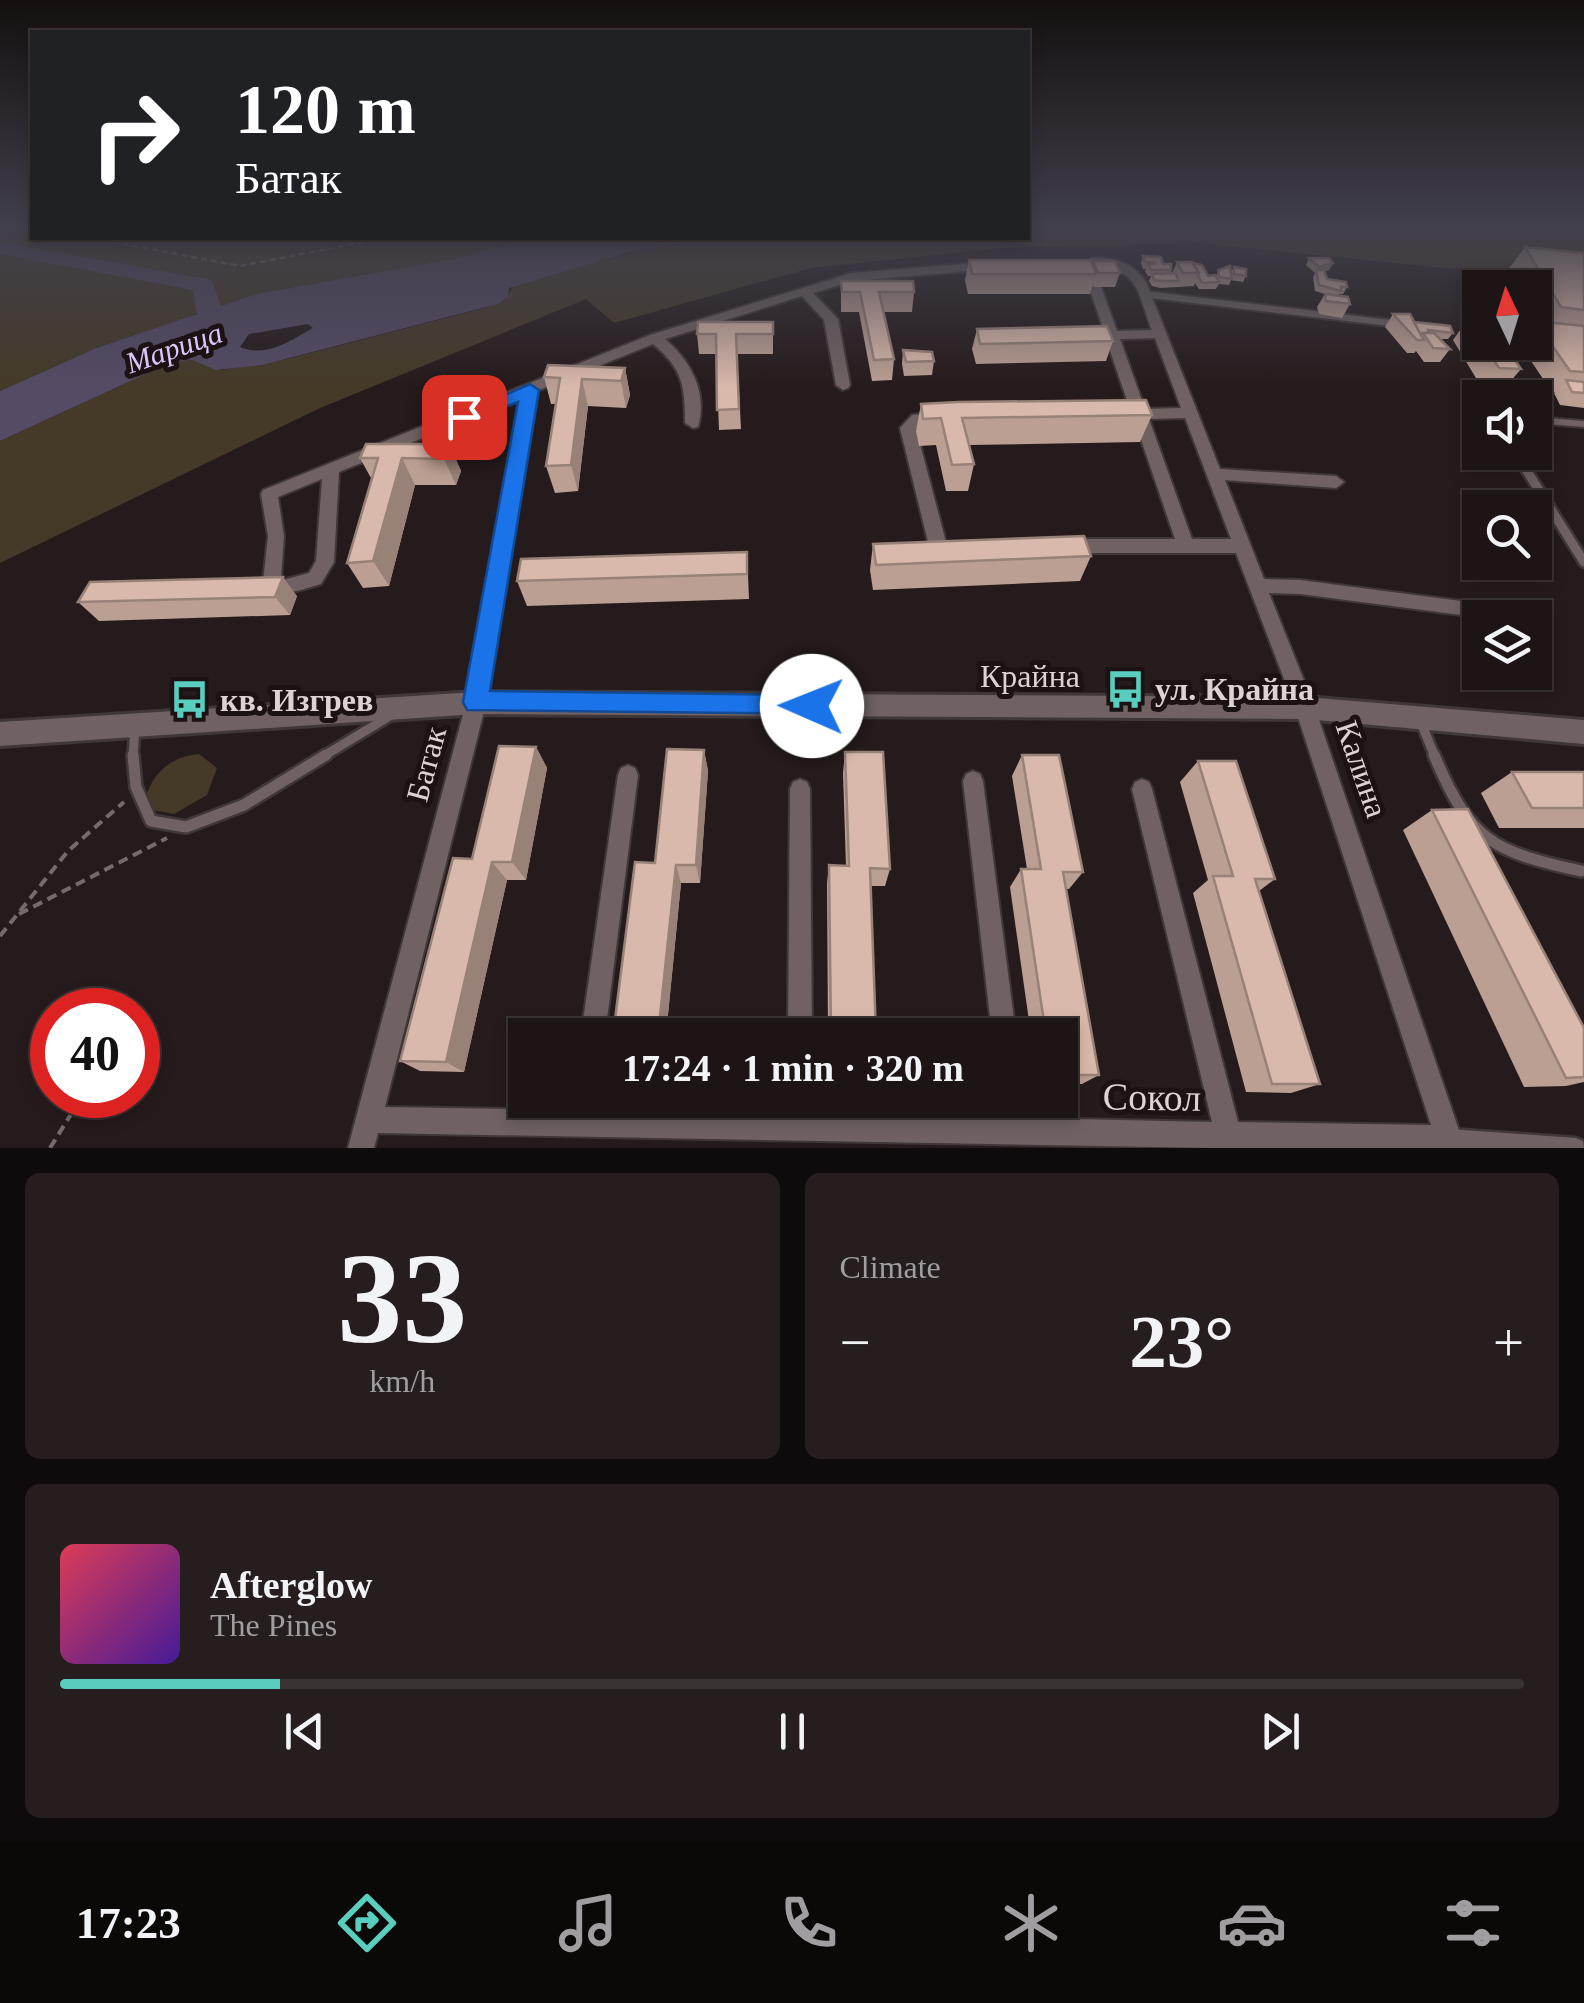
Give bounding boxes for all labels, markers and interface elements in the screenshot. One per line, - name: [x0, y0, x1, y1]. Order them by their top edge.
- icon: right: [70, 70, 200, 200]
- text: 120 m: [235, 71, 416, 148]
- text: Батак: [235, 153, 342, 203]
- north arrow: [1462, 270, 1552, 360]
- map controls: [1462, 270, 1552, 690]
- water label: Марица: [120, 316, 226, 380]
- pin: [422, 375, 507, 460]
- button: sound: [1462, 380, 1552, 470]
- icon: arrive: [437, 390, 492, 445]
- button: search: [1462, 490, 1552, 580]
- button: layers: [1462, 600, 1552, 690]
- position arrow: [760, 654, 864, 758]
- street label: Крайна: [980, 658, 1080, 694]
- bus stop icon: ул. Крайна: [1104, 668, 1146, 710]
- place label: ул. Крайна: [1155, 671, 1314, 707]
- bus stop icon: кв. Изгрев: [169, 679, 211, 721]
- place label: кв. Изгрев: [220, 682, 373, 718]
- street label: Калина: [1329, 716, 1395, 822]
- street label: Батак: [399, 722, 453, 805]
- speed limit sign: 40: [30, 988, 160, 1118]
- text: 17:24 · 1 min · 320 m: [622, 1047, 964, 1089]
- street label: Сокол: [1102, 1075, 1202, 1119]
- text: 33: [337, 1226, 467, 1370]
- text: Climate: [840, 1249, 941, 1285]
- text: 23°: [1129, 1300, 1234, 1383]
- text: −: [840, 1312, 871, 1373]
- text: +: [1493, 1312, 1524, 1373]
- text: km/h: [369, 1363, 435, 1399]
- text: Afterglow: [210, 1564, 372, 1606]
- text: The Pines: [210, 1607, 337, 1643]
- icon: previous: [277, 1704, 332, 1759]
- icon: pause: [765, 1704, 820, 1759]
- icon: next: [1253, 1704, 1308, 1759]
- icon: directions: [332, 1888, 402, 1958]
- icon: music: [553, 1888, 623, 1958]
- icon: phone: [774, 1888, 844, 1958]
- icon: climate: [996, 1888, 1066, 1958]
- icon: car: [1217, 1888, 1287, 1958]
- icon: filters: [1438, 1888, 1508, 1958]
- text: 17:23: [76, 1898, 181, 1948]

